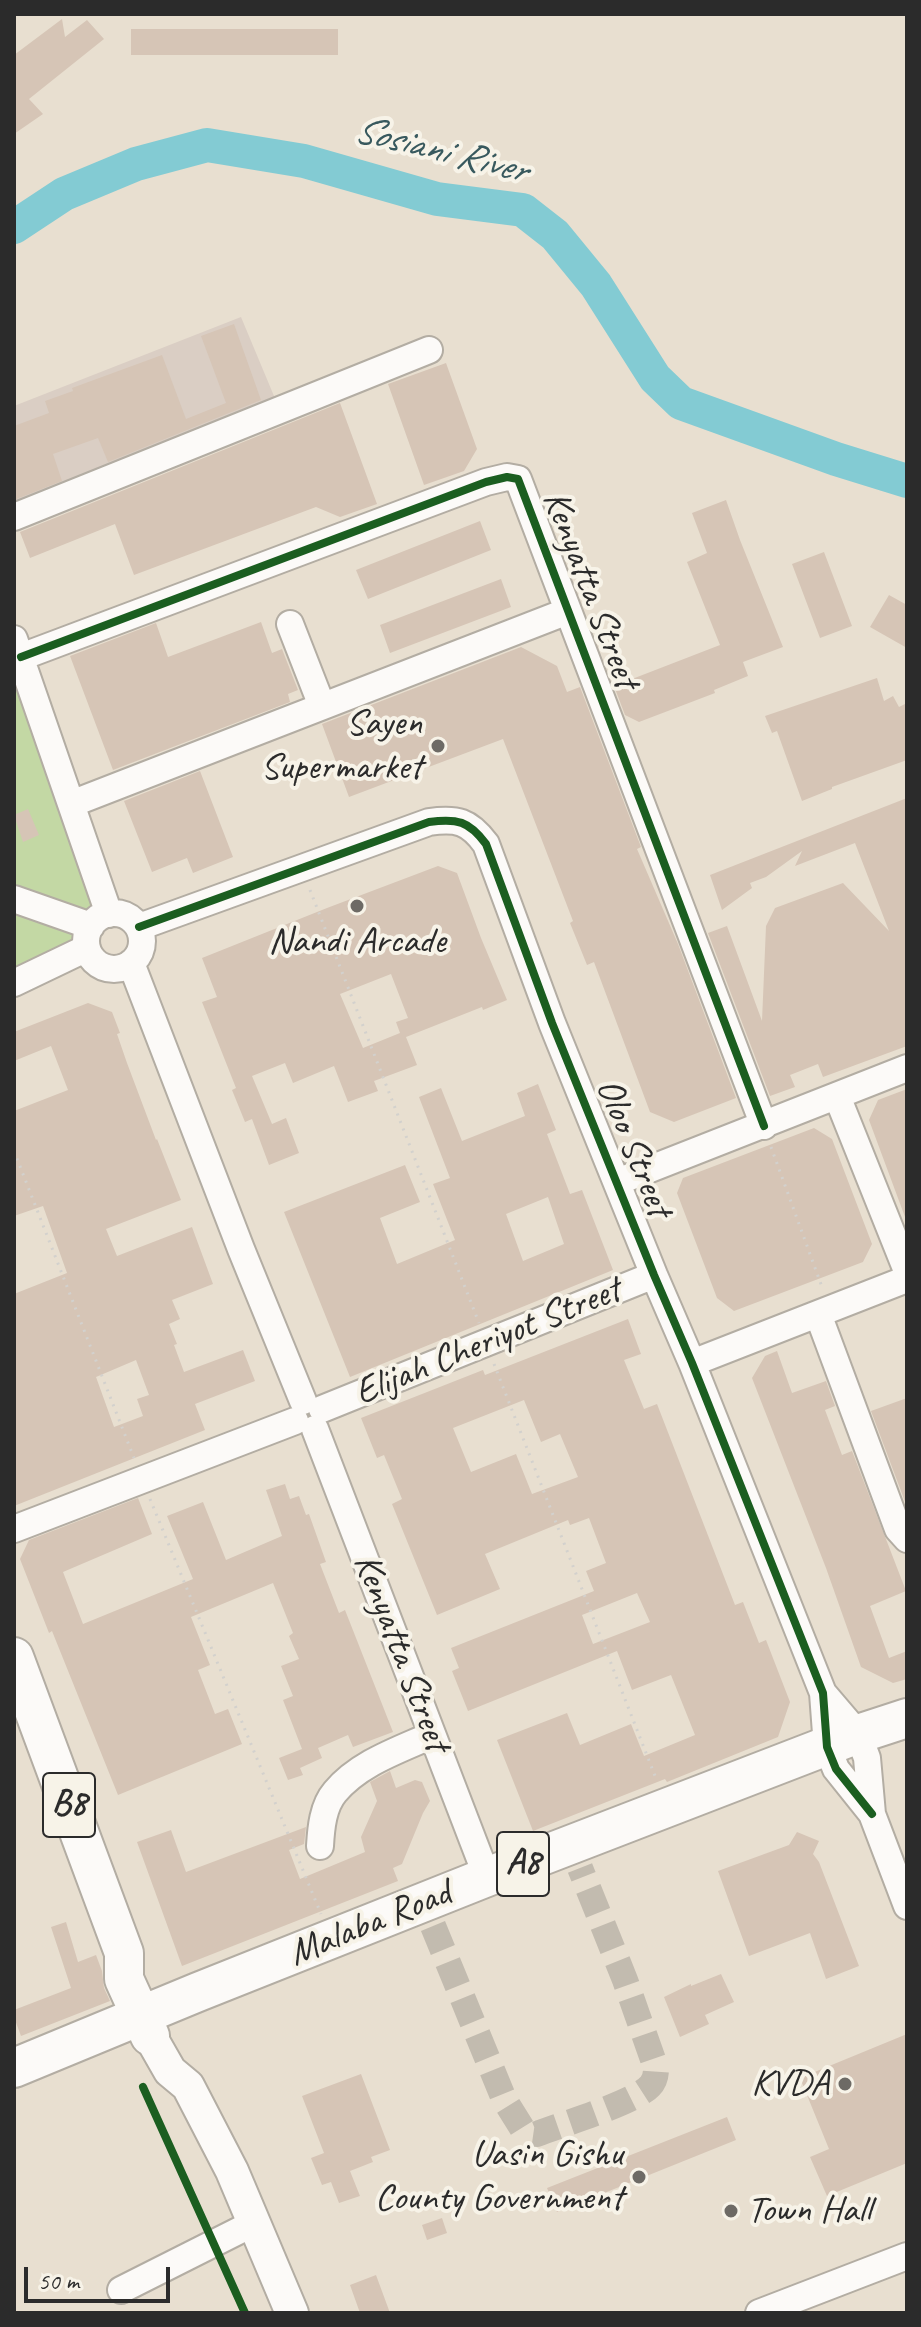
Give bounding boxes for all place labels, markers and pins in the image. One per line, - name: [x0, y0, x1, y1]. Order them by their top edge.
- place label: Sayen Supermarket: [261, 701, 422, 790]
- marker: Sayen Supermarket: [429, 737, 447, 755]
- marker: Nandi Arcade: [348, 897, 366, 915]
- place label: Nandi Arcade: [268, 919, 446, 965]
- place label: KVDA: [751, 2061, 829, 2107]
- marker: KVDA: [836, 2075, 854, 2093]
- place label: Uasin Gishu County Government: [375, 2132, 623, 2222]
- marker: Uasin Gishu County Government: [630, 2168, 648, 2186]
- place label: Town Hall: [747, 2188, 871, 2234]
- marker: Town Hall: [722, 2202, 740, 2220]

